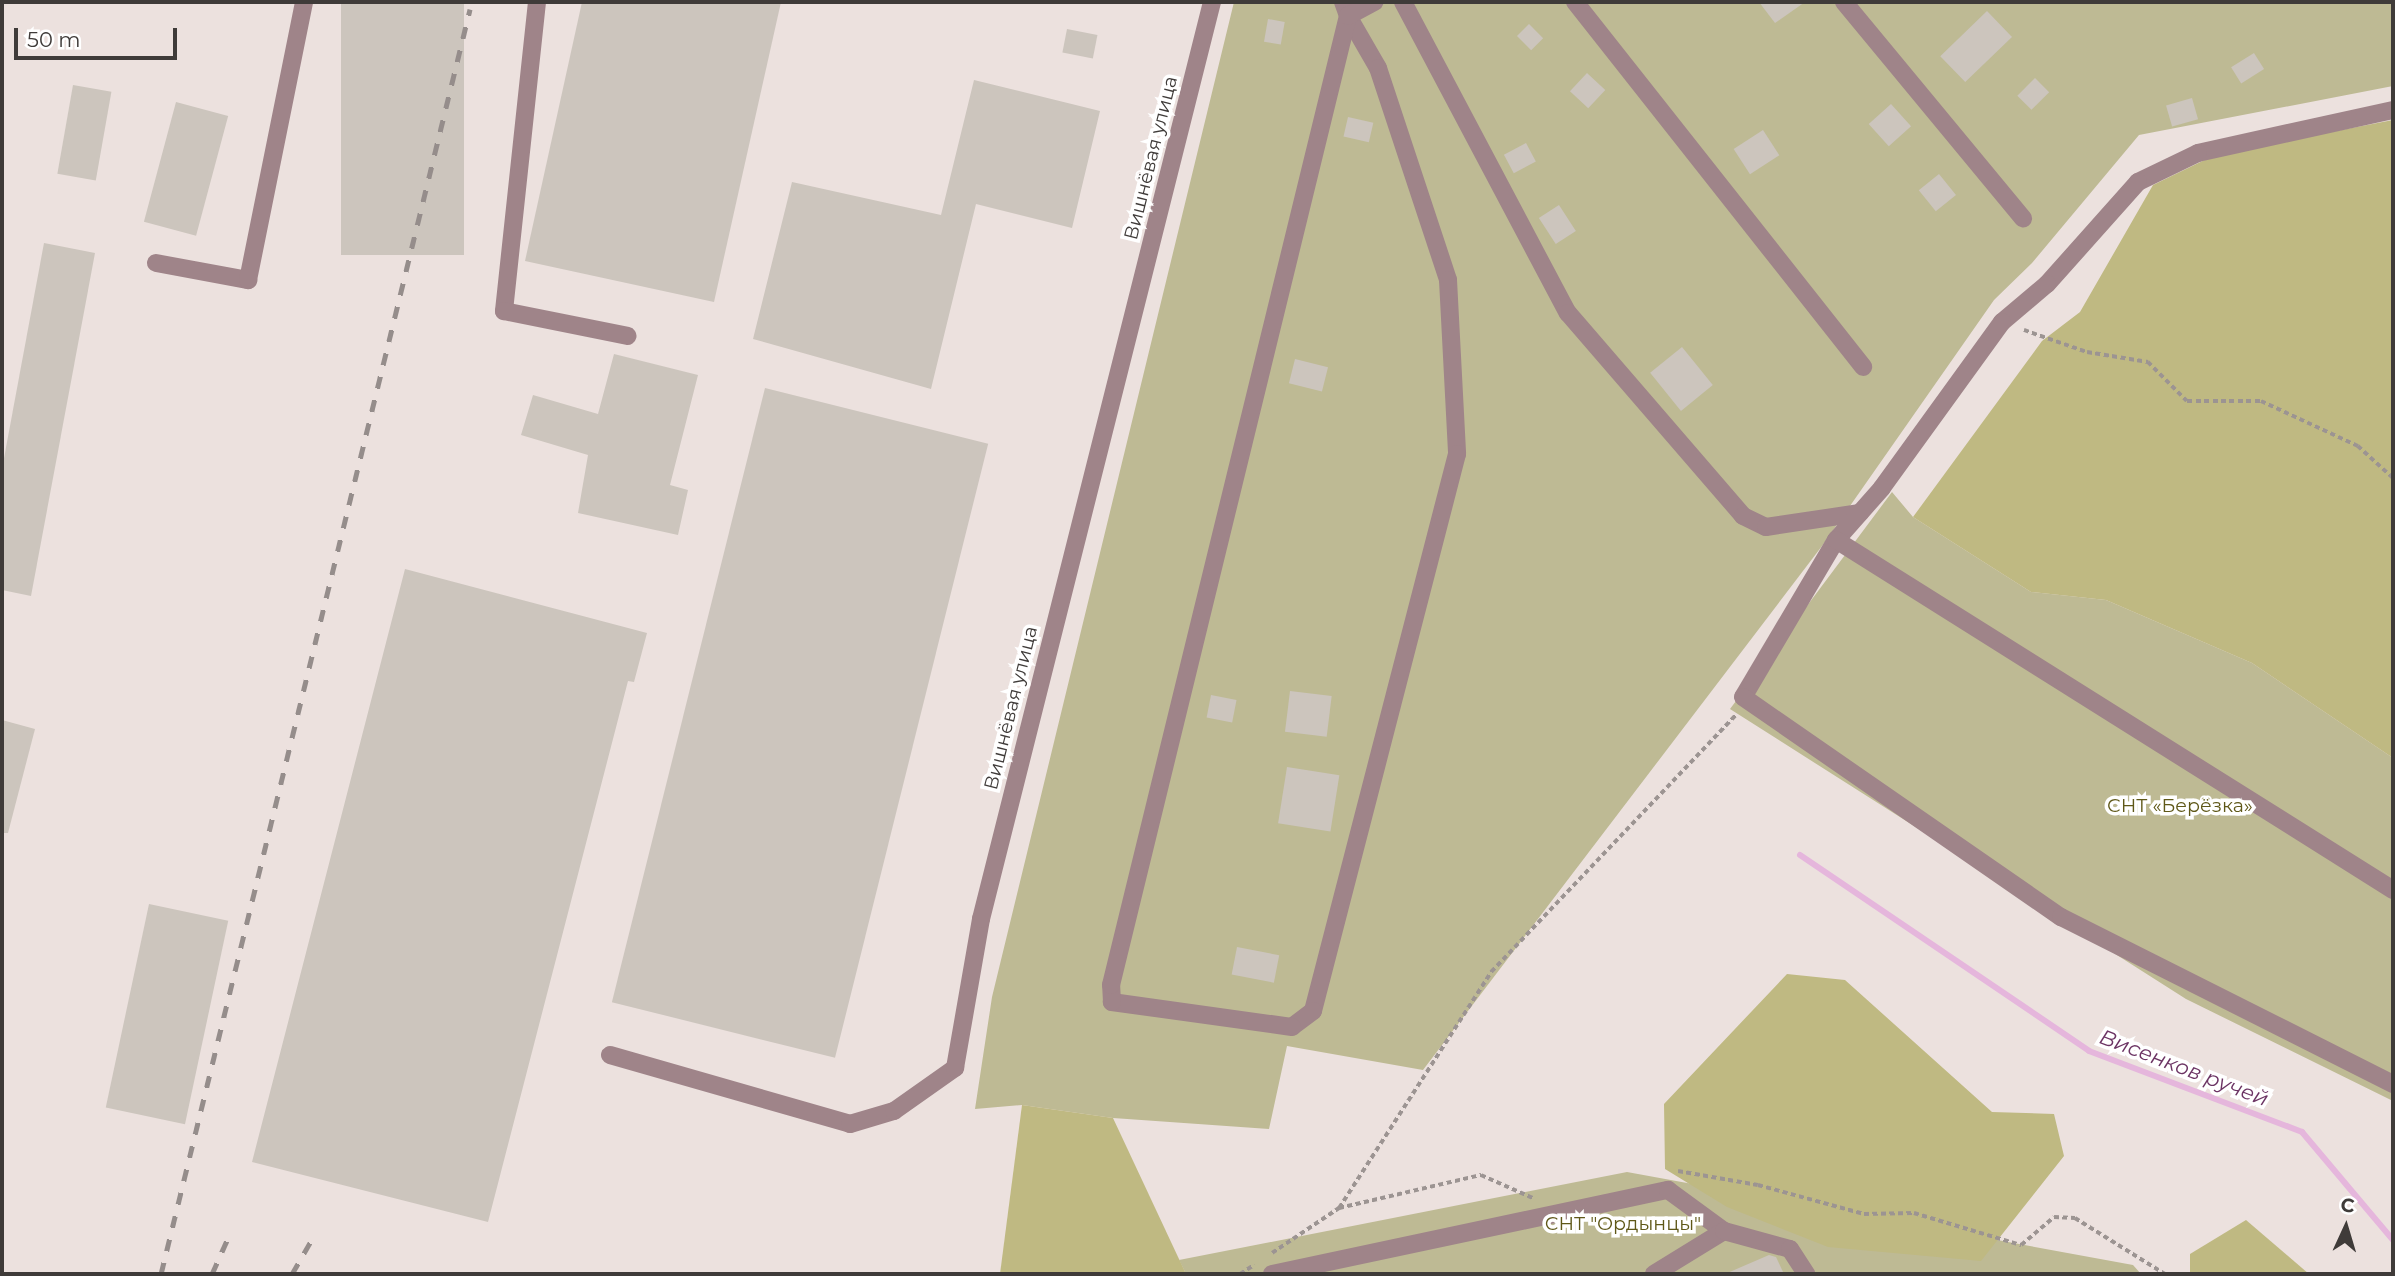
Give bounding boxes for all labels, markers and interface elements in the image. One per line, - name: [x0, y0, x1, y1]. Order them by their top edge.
- scale bar: [18, 14, 180, 58]
- text: 50 m: [27, 27, 81, 52]
- street label: Вишнёвая улица: [1120, 74, 1182, 242]
- street label: Вишнёвая улица: [980, 624, 1042, 792]
- park label: СНТ «Берёзка»: [2107, 795, 2253, 817]
- water label: Висенков ручей: [2096, 1024, 2272, 1112]
- north arrow: [2311, 1192, 2381, 1262]
- text: С: [2340, 1194, 2355, 1218]
- park label: СНТ "Ордынцы": [1545, 1213, 1701, 1235]

